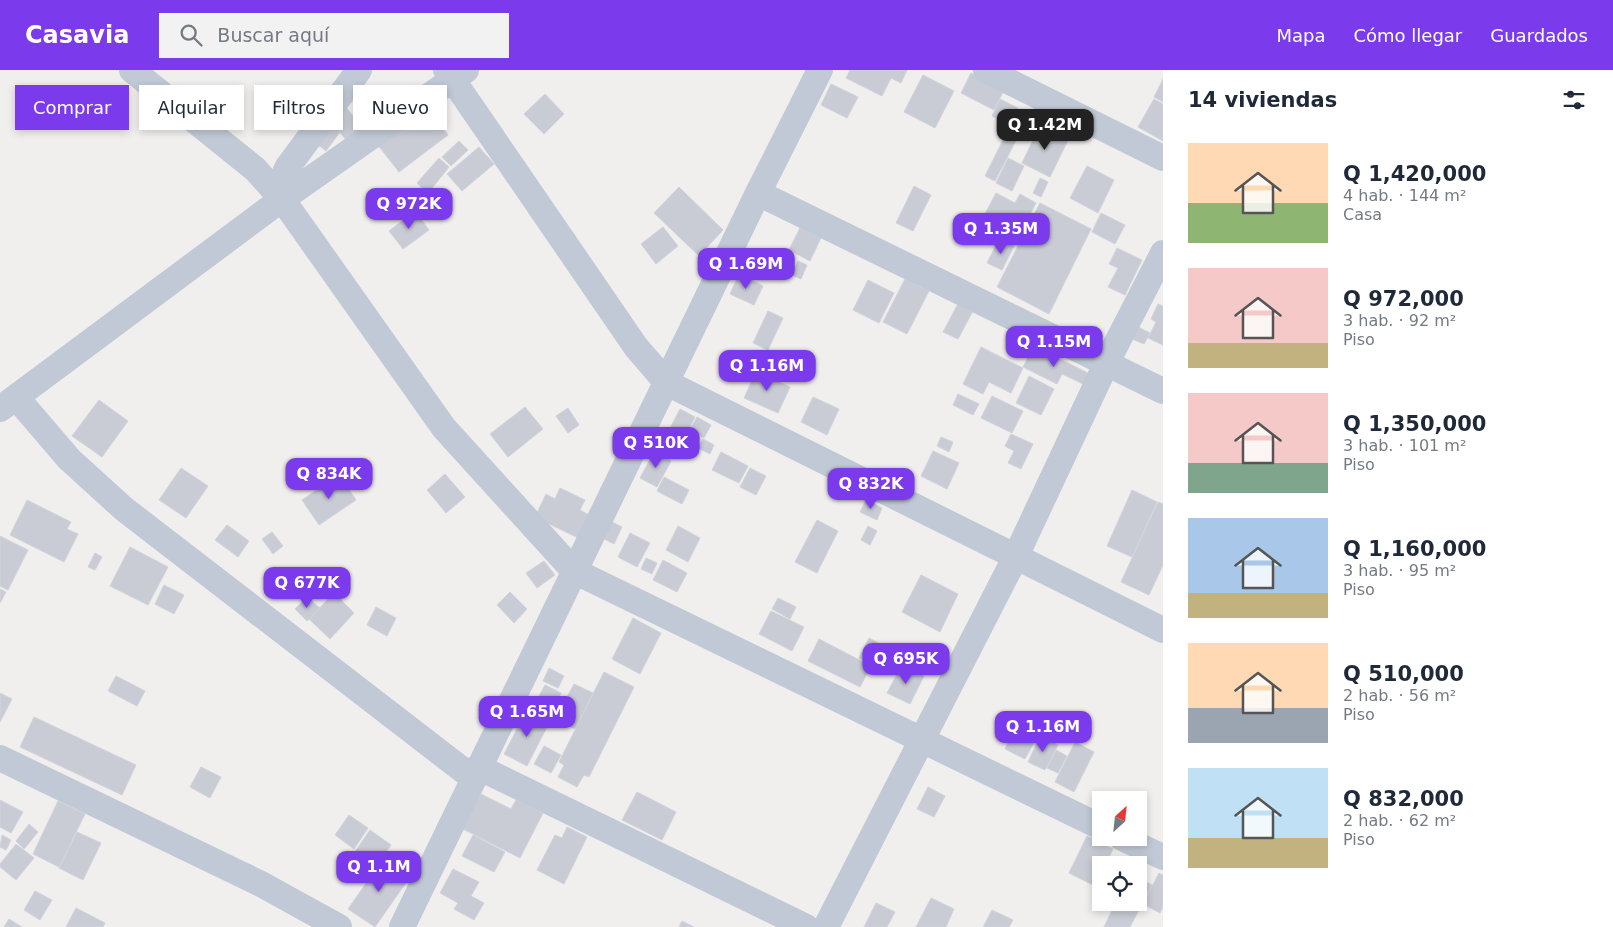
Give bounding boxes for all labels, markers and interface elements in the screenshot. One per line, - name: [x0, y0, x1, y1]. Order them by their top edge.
- search box: [159, 13, 509, 58]
- text: Casavia: [25, 21, 129, 49]
- icon: search: [177, 21, 205, 49]
- text: Buscar aquí: [217, 24, 329, 46]
- text: Mapa: [1276, 25, 1325, 46]
- text: Cómo llegar: [1353, 25, 1462, 46]
- text: Guardados: [1490, 25, 1588, 46]
- chip: Comprar: [15, 85, 129, 130]
- chip: Alquilar: [139, 85, 244, 130]
- chip: Filtros: [254, 85, 343, 130]
- chip: Nuevo: [353, 85, 447, 130]
- icon: filters: [1560, 86, 1588, 114]
- text: 14 viviendas: [1188, 88, 1337, 112]
- pin: Q 1.42M: [999, 108, 1091, 151]
- text: Q 1.42M: [1008, 115, 1082, 134]
- text: Q 1,420,000: [1343, 162, 1486, 186]
- icon: home: [1228, 163, 1288, 223]
- text: 4 hab. · 144 m²: [1343, 186, 1466, 205]
- pin: Q 972K: [368, 188, 450, 230]
- text: Q 972K: [377, 194, 441, 213]
- text: Casa: [1343, 205, 1382, 224]
- pin: Q 1.35M: [955, 212, 1047, 255]
- text: Q 1.35M: [964, 219, 1038, 238]
- pin: Q 1.69M: [700, 248, 792, 290]
- text: Q 1.69M: [709, 254, 783, 273]
- text: Q 972,000: [1343, 287, 1464, 311]
- icon: home: [1228, 288, 1288, 348]
- text: 3 hab. · 92 m²: [1343, 311, 1456, 330]
- pin: Q 1.15M: [1008, 326, 1100, 368]
- text: Piso: [1343, 330, 1375, 349]
- text: Q 1.15M: [1017, 332, 1091, 351]
- pin: Q 1.16M: [721, 350, 813, 392]
- text: Q 1.16M: [730, 356, 804, 375]
- text: Q 1,350,000: [1343, 412, 1486, 436]
- icon: home: [1228, 413, 1288, 473]
- pin: Q 510K: [615, 426, 697, 469]
- text: Q 510K: [624, 433, 688, 452]
- text: 3 hab. · 101 m²: [1343, 436, 1466, 455]
- text: Piso: [1343, 455, 1375, 474]
- pin: Q 834K: [288, 458, 370, 500]
- text: Q 834K: [297, 464, 361, 483]
- pin: Q 832K: [830, 468, 912, 510]
- text: Q 832K: [839, 474, 903, 493]
- text: Q 1,160,000: [1343, 537, 1486, 561]
- icon: home: [1228, 538, 1288, 598]
- text: 3 hab. · 95 m²: [1343, 561, 1456, 580]
- pin: Q 677K: [266, 566, 348, 609]
- text: Q 677K: [275, 573, 339, 592]
- text: Piso: [1343, 580, 1375, 599]
- pin: Q 695K: [865, 642, 947, 685]
- text: Q 695K: [874, 649, 938, 668]
- text: Q 510,000: [1343, 662, 1464, 686]
- icon: home: [1228, 663, 1288, 723]
- text: 2 hab. · 56 m²: [1343, 686, 1456, 705]
- pin: Q 1.65M: [481, 696, 573, 738]
- text: Q 1.65M: [490, 702, 564, 721]
- text: Piso: [1343, 705, 1375, 724]
- pin: Q 1.16M: [997, 710, 1089, 753]
- text: Q 1.16M: [1006, 717, 1080, 736]
- text: Q 832,000: [1343, 787, 1464, 811]
- icon: home: [1228, 788, 1288, 848]
- north arrow: [1092, 791, 1148, 846]
- map controls: [1092, 791, 1147, 911]
- text: 2 hab. · 62 m²: [1343, 811, 1456, 830]
- text: Piso: [1343, 830, 1375, 849]
- pin: Q 1.1M: [338, 850, 420, 893]
- button: locate: [1092, 856, 1147, 911]
- text: Q 1.1M: [347, 857, 411, 876]

